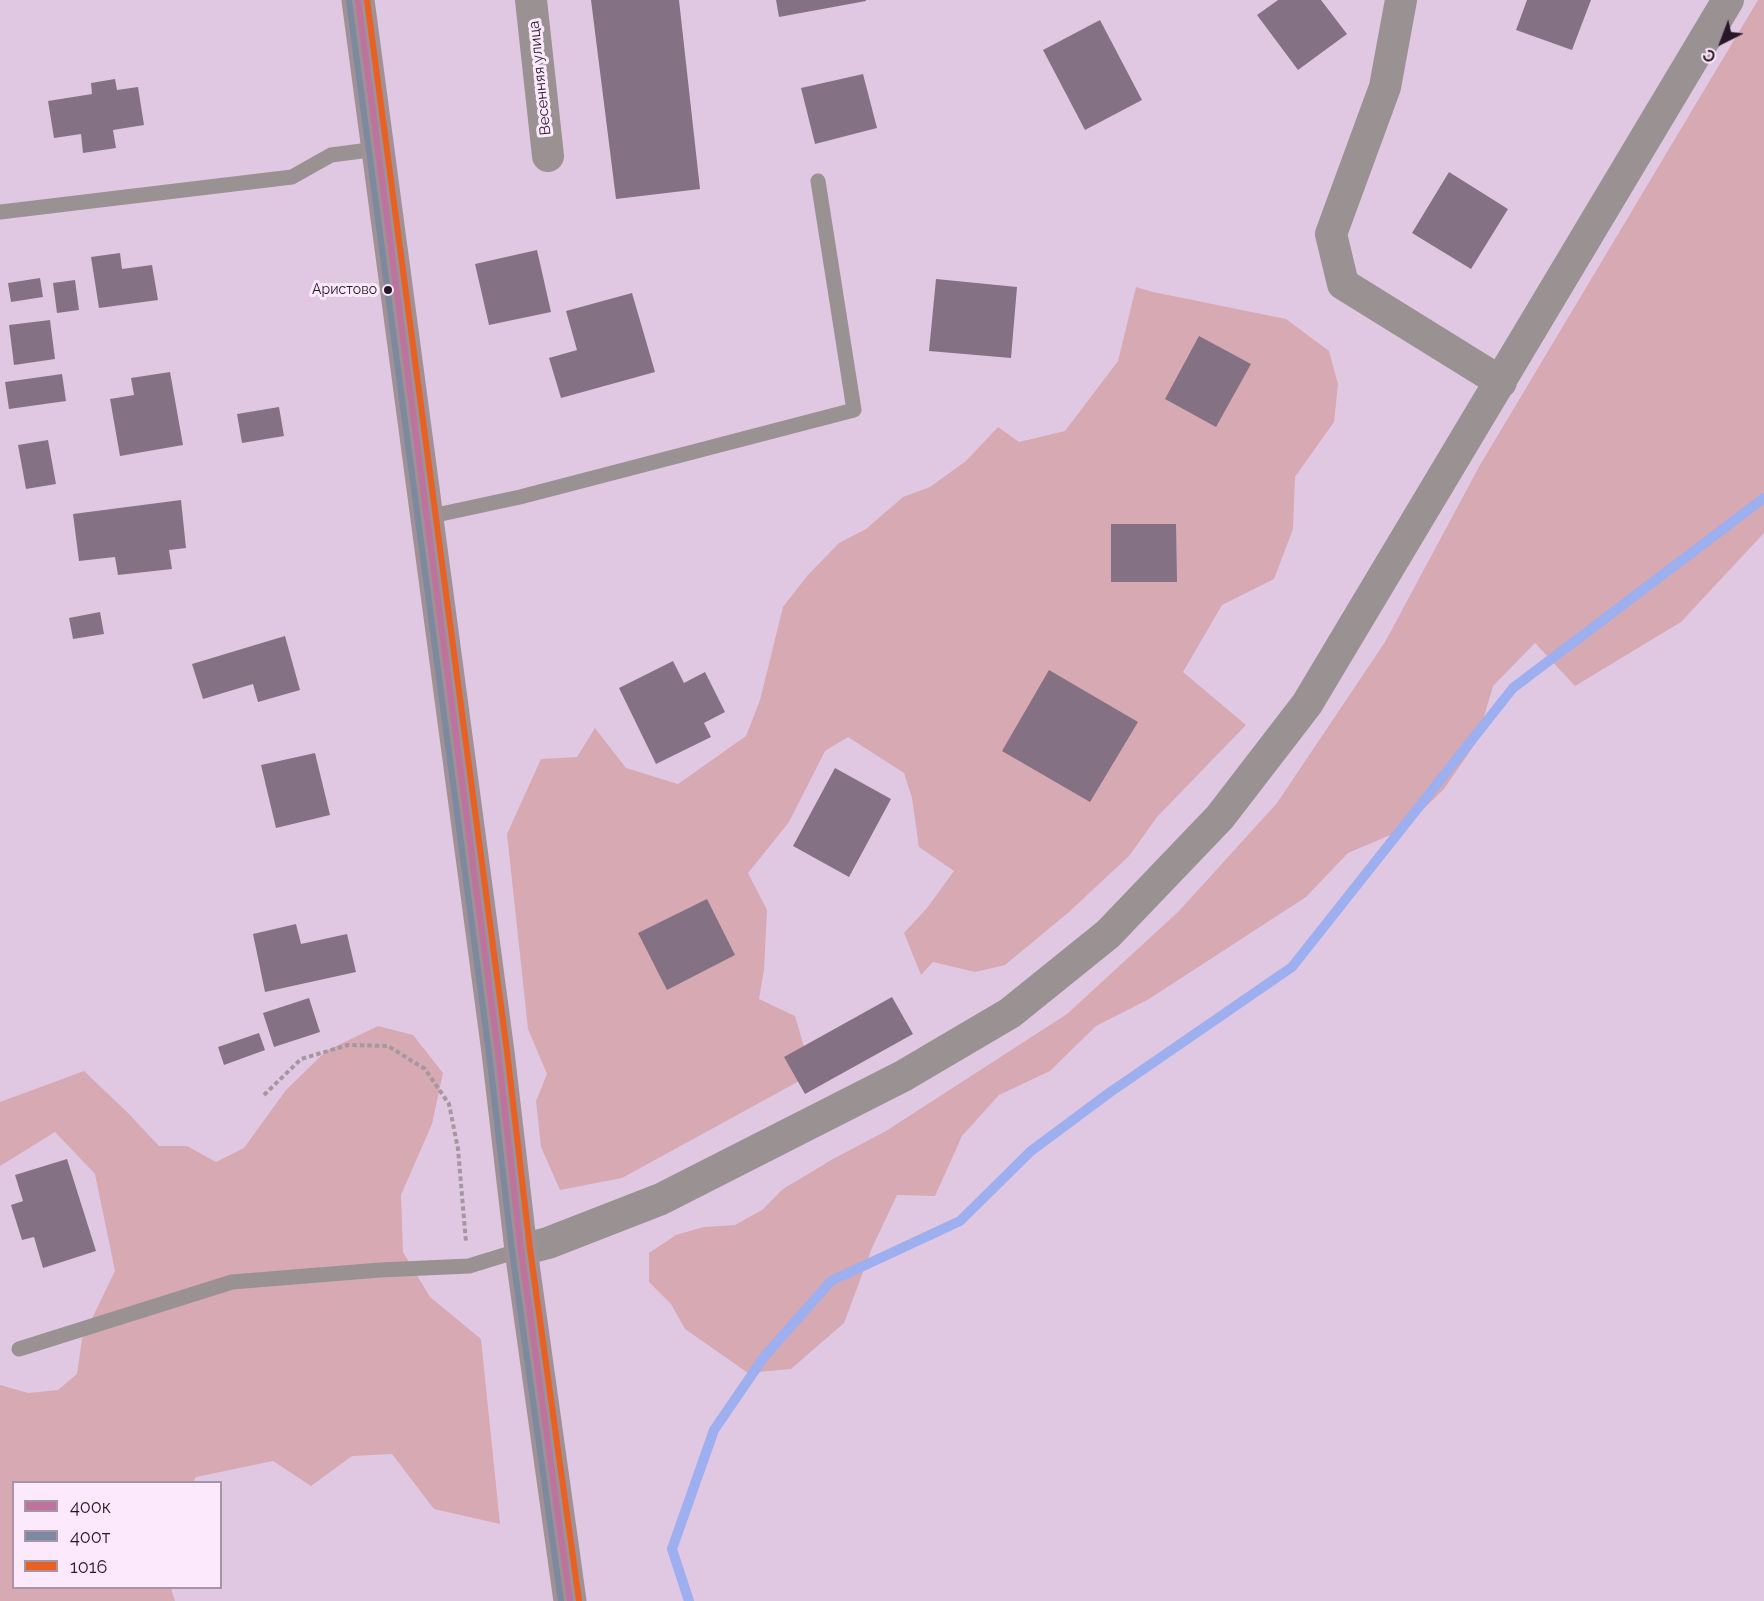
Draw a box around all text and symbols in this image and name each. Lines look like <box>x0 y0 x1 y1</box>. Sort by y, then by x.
north arrow <box>1692 12 1752 72</box>
street label: Весенняя улица <box>525 20 555 136</box>
text: С <box>1699 45 1720 66</box>
place label: Аристово <box>312 282 377 298</box>
marker: Аристово <box>382 284 394 296</box>
legend <box>12 1481 222 1589</box>
text: 400к <box>70 1496 111 1517</box>
text: 400т <box>70 1526 110 1547</box>
text: 1016 <box>70 1556 107 1577</box>

